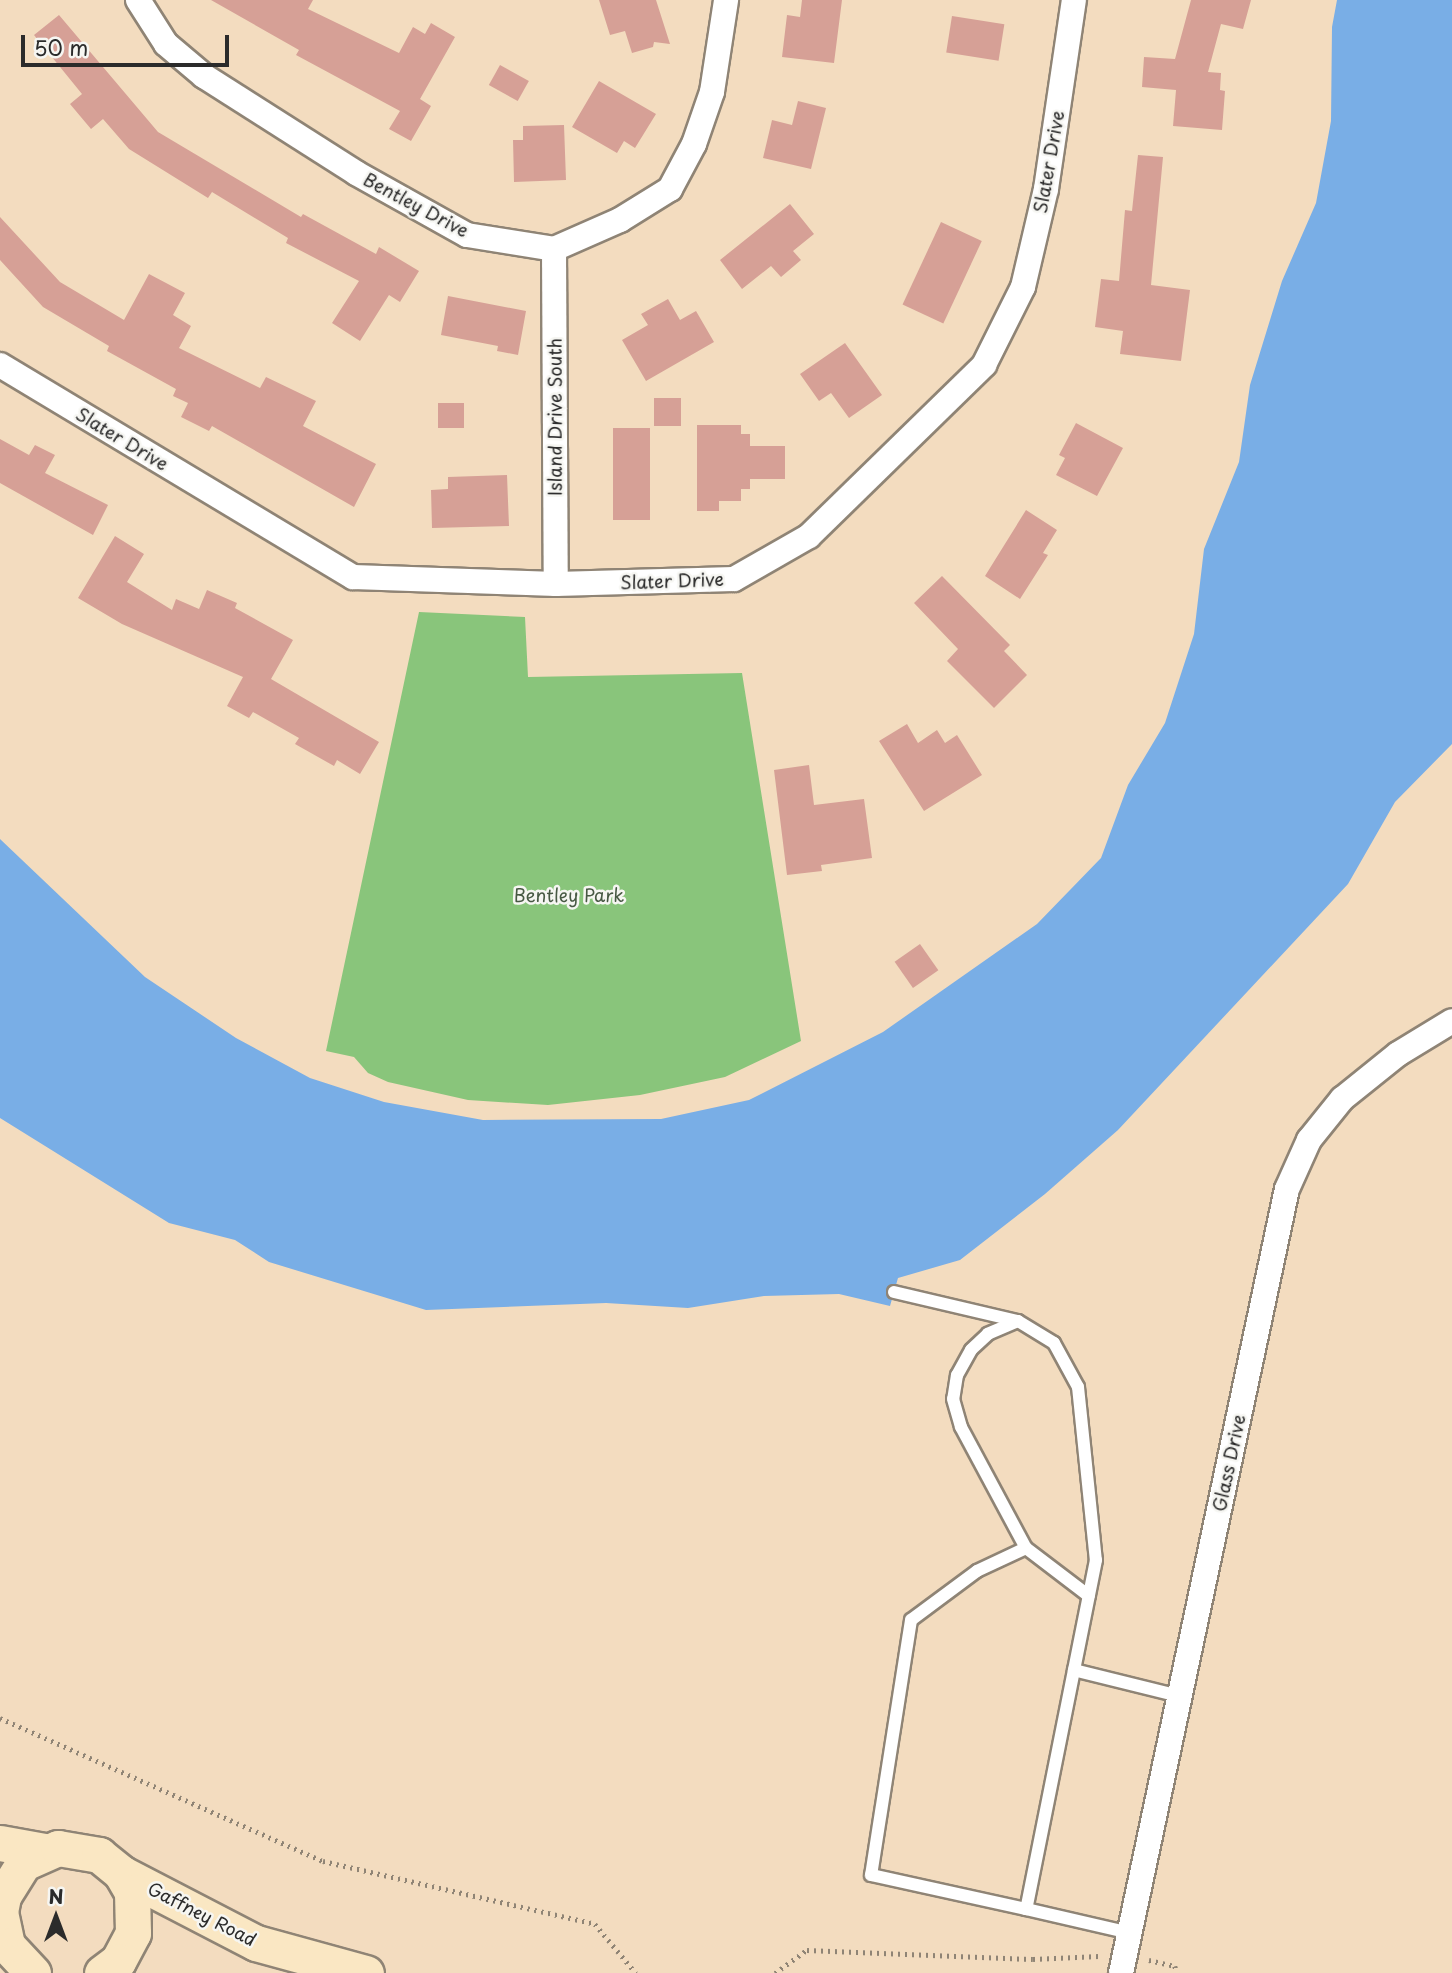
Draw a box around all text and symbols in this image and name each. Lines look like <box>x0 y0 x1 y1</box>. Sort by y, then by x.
scale bar <box>24 21 233 65</box>
text: 50 m <box>34 31 88 63</box>
street label: Slater Drive <box>1029 109 1069 215</box>
street label: Bentley Drive <box>359 168 473 242</box>
street label: Island Drive South <box>544 338 566 496</box>
street label: Slater Drive <box>72 403 172 475</box>
street label: Slater Drive <box>619 568 725 594</box>
park label: Bentley Park <box>513 884 625 906</box>
street label: Glass Drive <box>1208 1413 1250 1513</box>
street label: Gaffney Road <box>144 1877 260 1951</box>
north arrow <box>21 1882 91 1952</box>
text: N <box>48 1882 64 1910</box>

